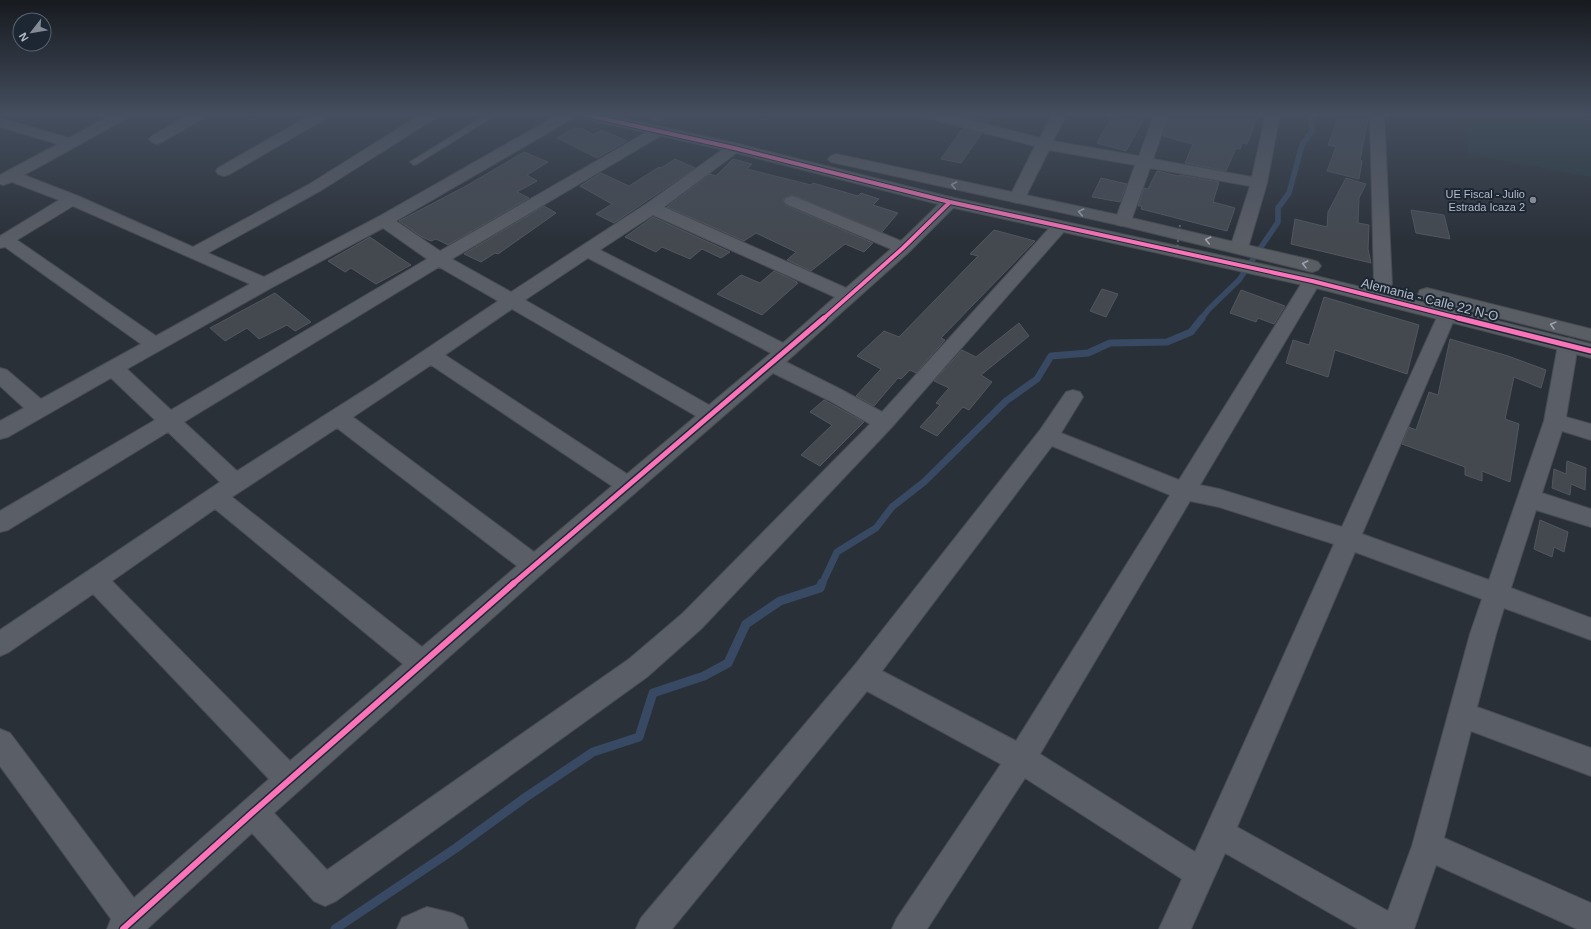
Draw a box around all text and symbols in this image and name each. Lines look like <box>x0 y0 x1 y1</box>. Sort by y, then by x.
north arrow <box>12 12 52 52</box>
text: N <box>16 31 31 44</box>
one-way arrow <box>951 181 957 189</box>
place label: UE Fiscal - Julio Estrada Icaza 2 <box>1446 188 1525 213</box>
marker: UE Fiscal - Julio Estrada Icaza 2 <box>1528 195 1538 205</box>
one-way arrow <box>1078 208 1084 216</box>
one-way arrow <box>1204 237 1211 245</box>
one-way arrow <box>1301 261 1308 269</box>
street label: Alemania - Calle 22 N-O <box>1360 275 1500 324</box>
one-way arrow <box>1550 321 1557 330</box>

